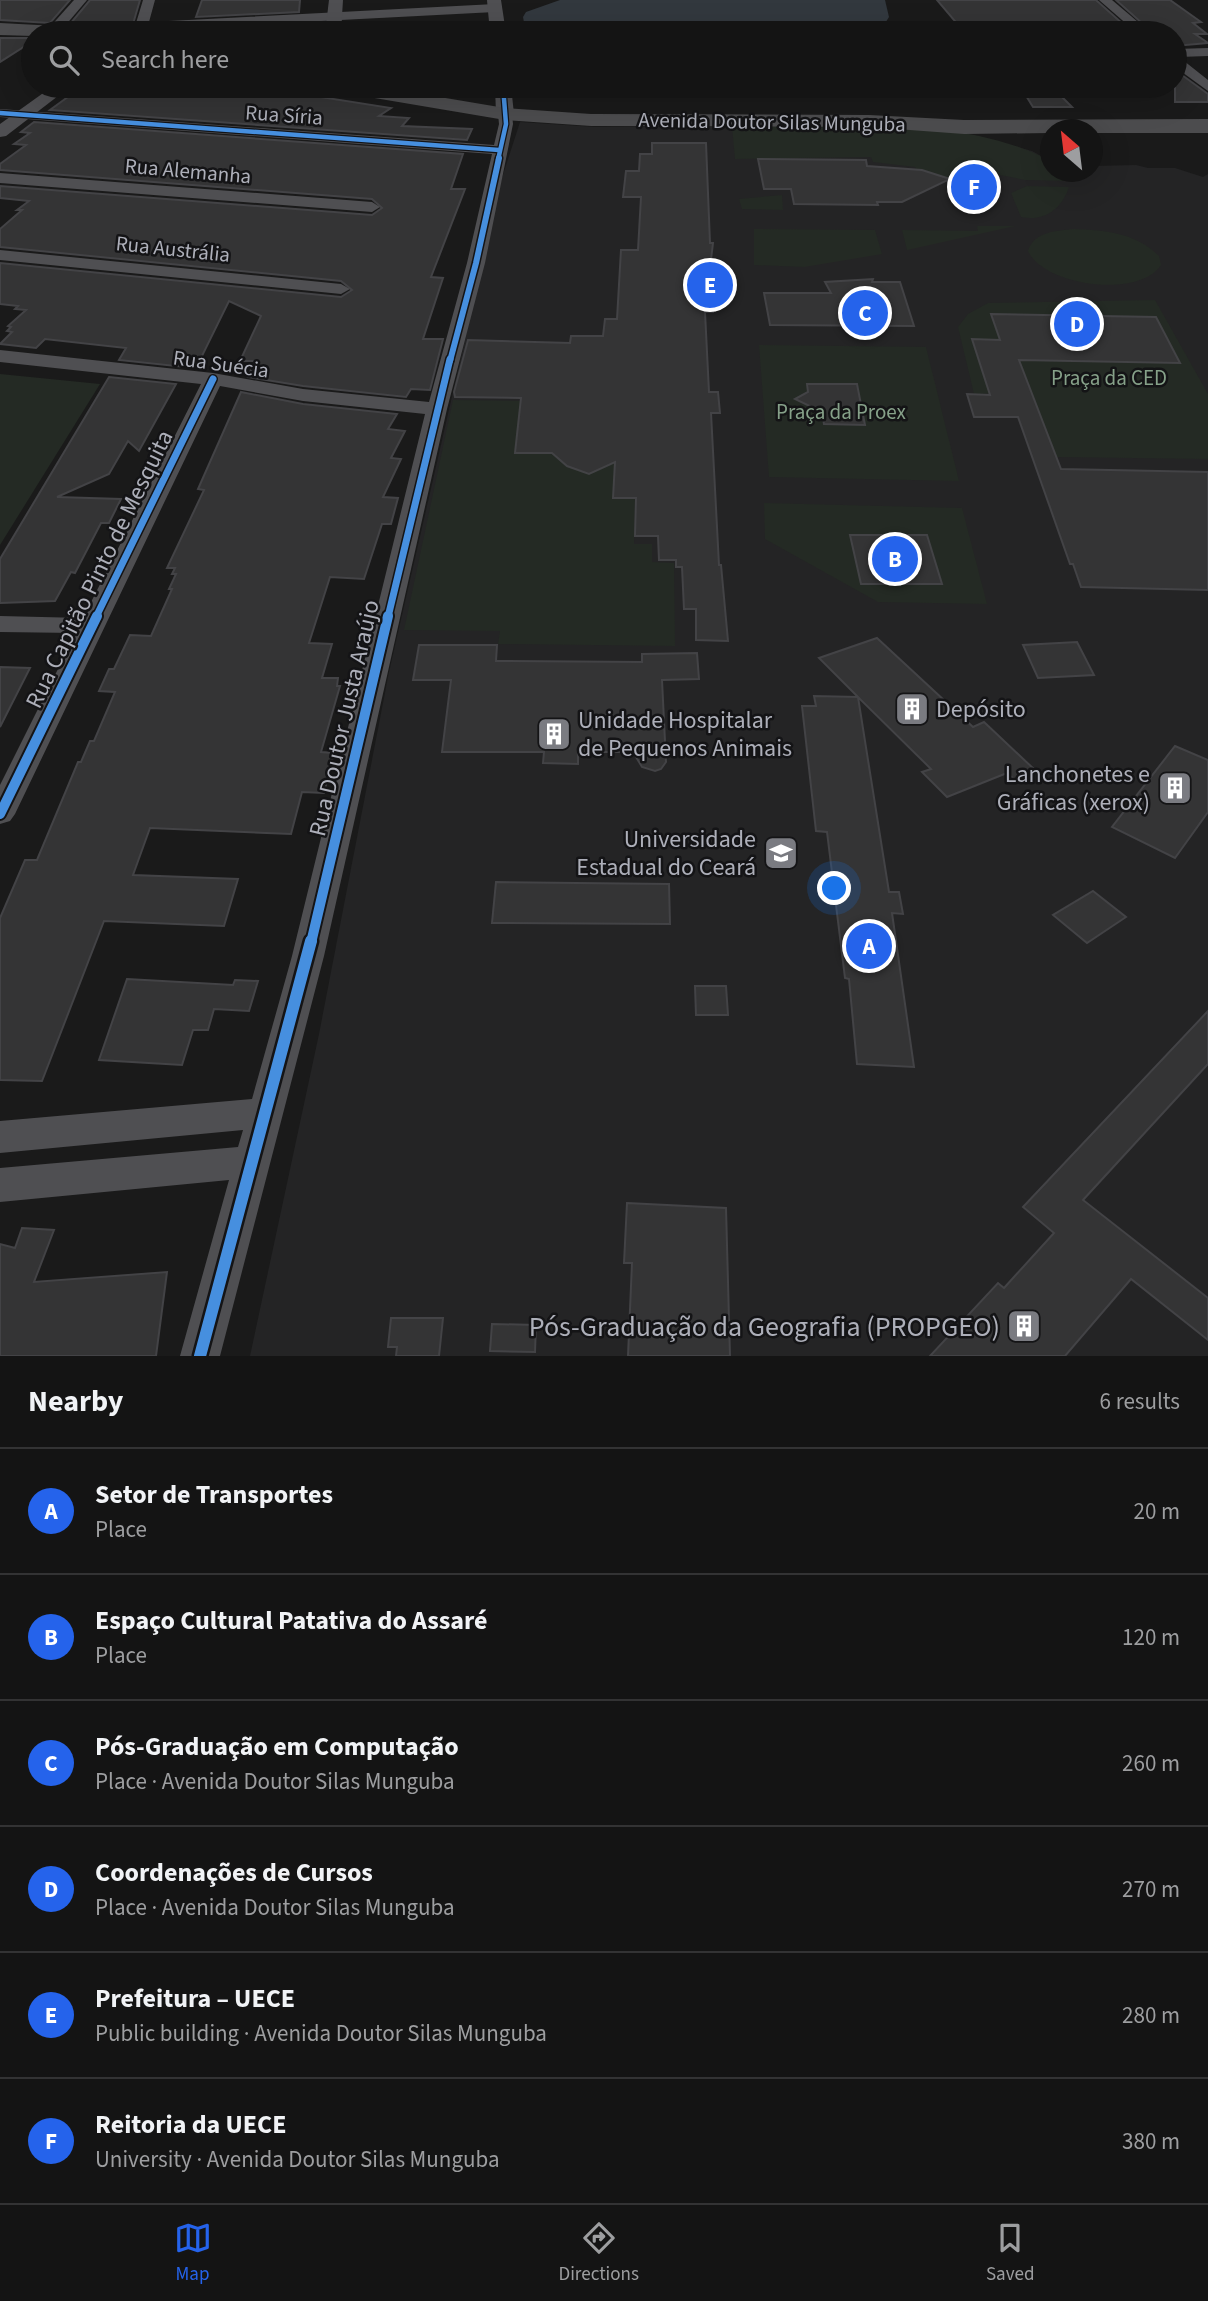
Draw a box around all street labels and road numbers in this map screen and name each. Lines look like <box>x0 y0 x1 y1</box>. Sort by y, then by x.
street label: Rua Síria <box>244 97 324 133</box>
street label: Avenida Doutor Silas Munguba <box>638 105 906 139</box>
street label: Rua Alemanha <box>124 151 252 191</box>
street label: Rua Austrália <box>114 228 232 270</box>
street label: Rua Suécia <box>171 342 271 386</box>
street label: Rua Capitão Pinto de Mesquita <box>17 424 182 714</box>
street label: Rua Doutor Justa Araújo <box>300 596 389 840</box>

